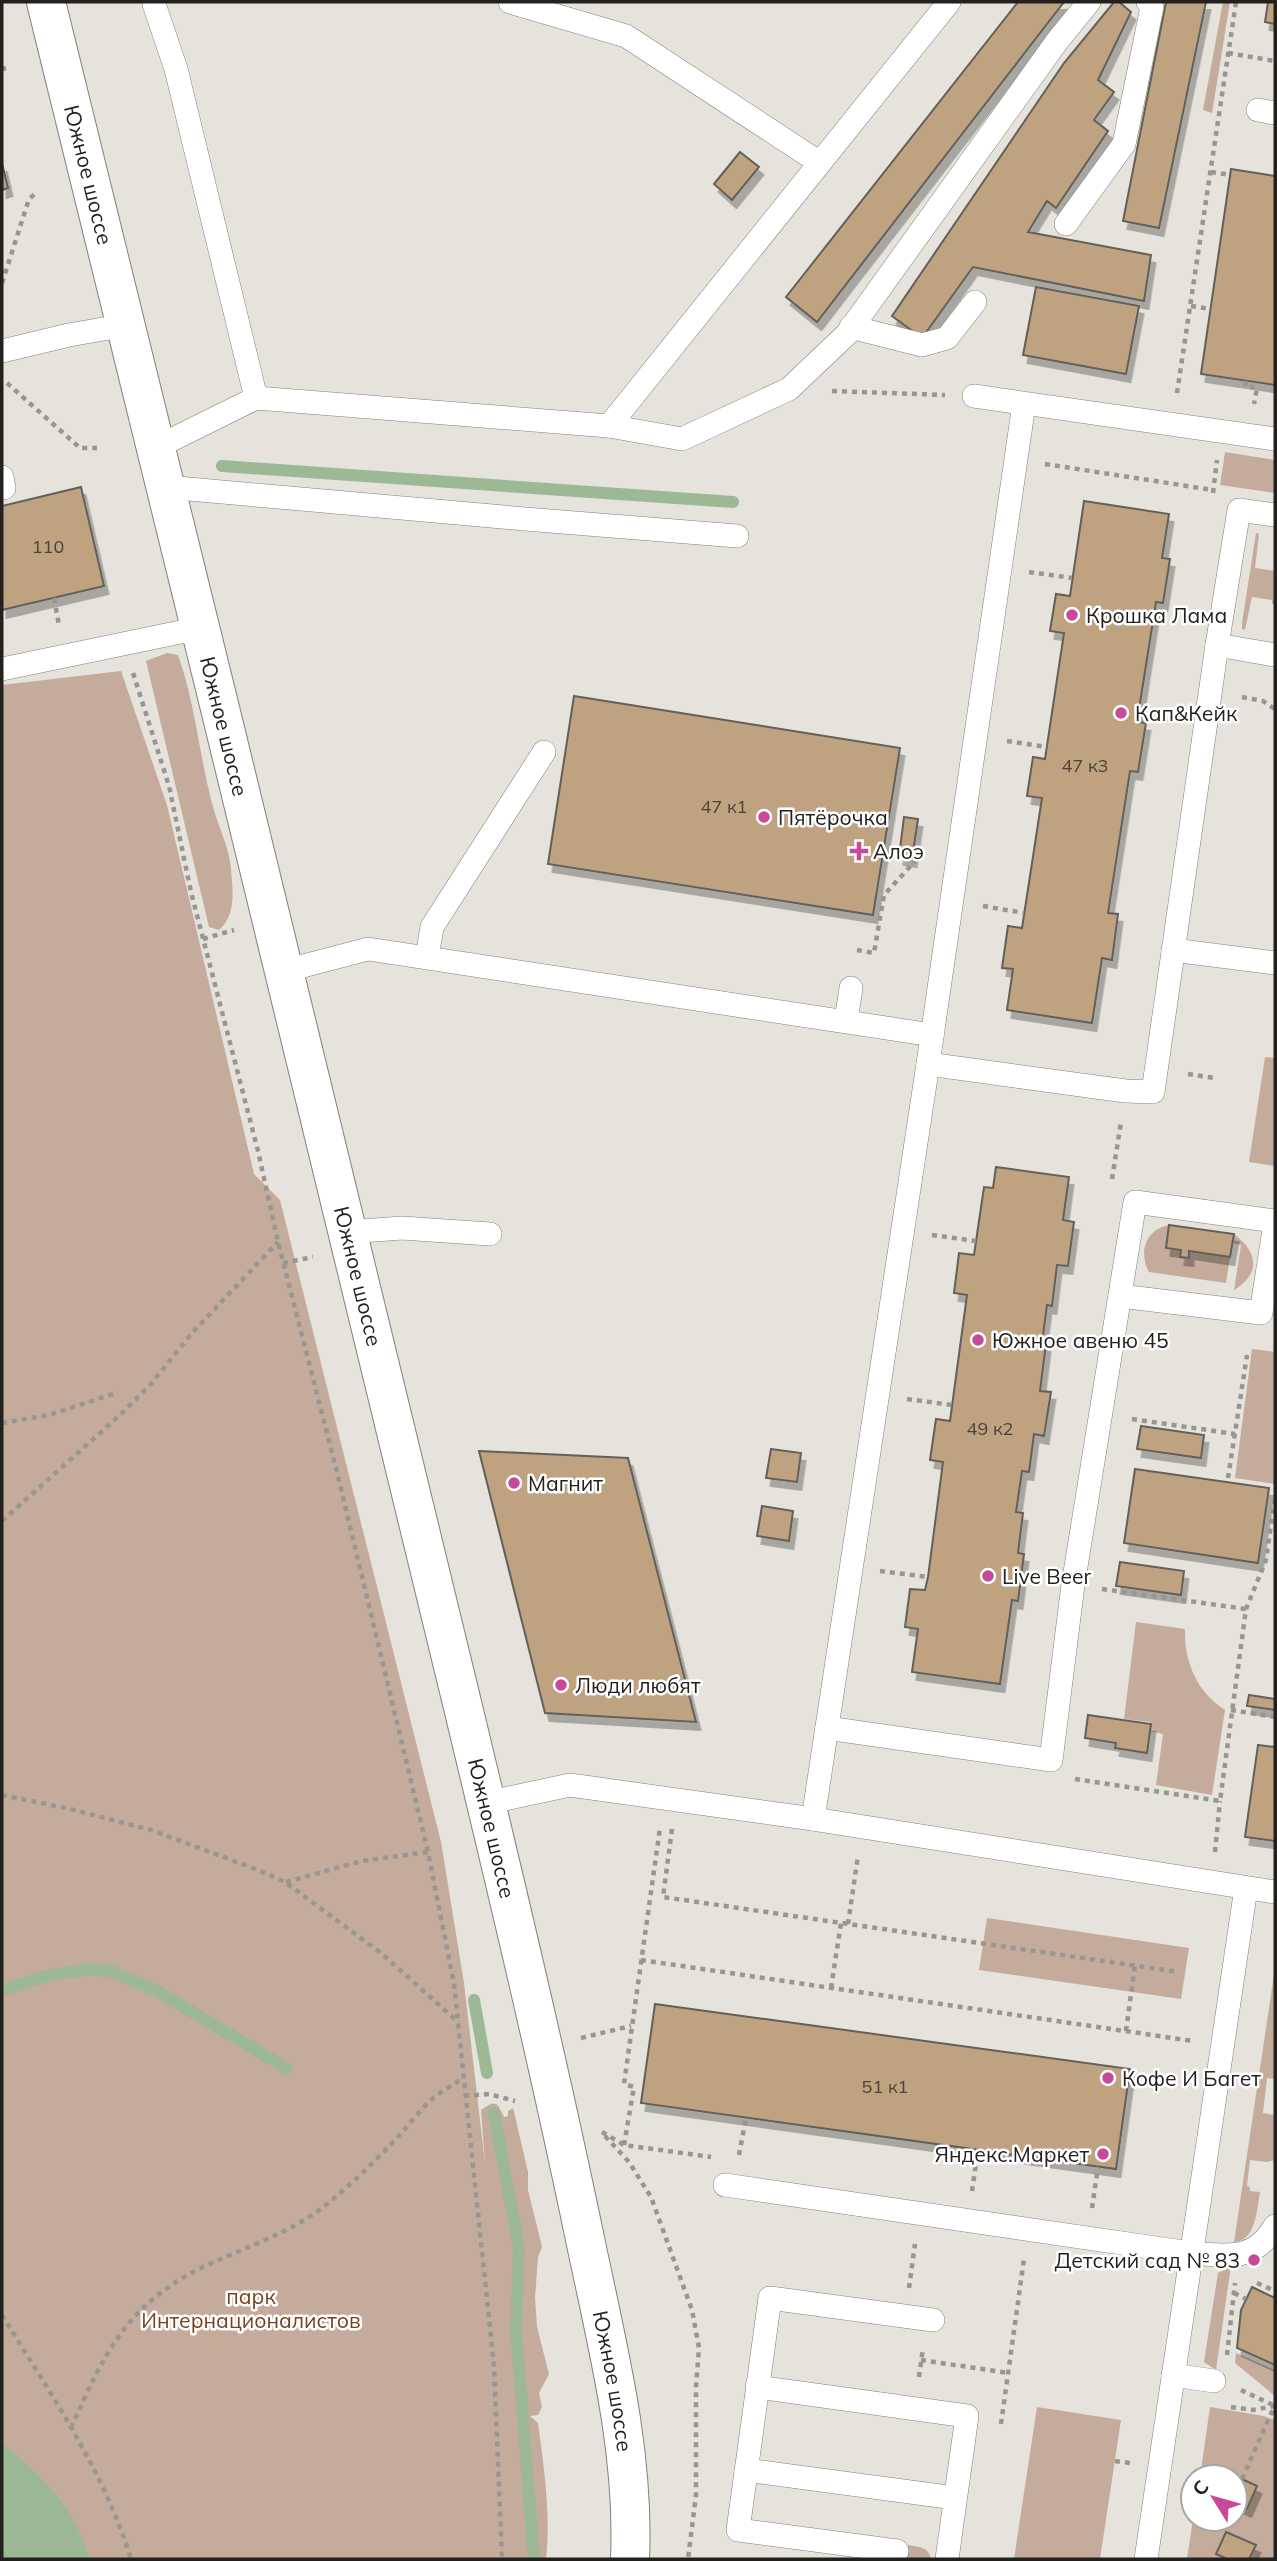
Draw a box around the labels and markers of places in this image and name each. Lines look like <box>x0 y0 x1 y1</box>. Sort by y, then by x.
place label: Крошка Лама <box>1086 602 1227 628</box>
marker: Крошка Лама <box>1064 607 1080 623</box>
place label: Кап&Кейк <box>1135 700 1238 726</box>
marker: Кап&Кейк <box>1113 705 1129 721</box>
place label: Пятёрочка <box>778 804 888 830</box>
marker: Пятёрочка <box>756 809 772 825</box>
place label: Алоэ <box>873 838 924 864</box>
marker: Алоэ <box>851 843 867 859</box>
place label: Южное авеню 45 <box>992 1327 1169 1353</box>
marker: Южное авеню 45 <box>970 1332 986 1348</box>
place label: Магнит <box>528 1470 603 1496</box>
marker: Магнит <box>506 1475 522 1491</box>
place label: Live Beer <box>1002 1563 1091 1589</box>
marker: Live Beer <box>980 1568 996 1584</box>
place label: Люди любят <box>575 1672 701 1698</box>
marker: Люди любят <box>553 1677 569 1693</box>
place label: Кофе И Багет <box>1122 2065 1261 2091</box>
marker: Кофе И Багет <box>1100 2070 1116 2086</box>
place label: Яндекс.Маркет <box>935 2141 1089 2167</box>
marker: Яндекс.Маркет <box>1095 2146 1111 2162</box>
place label: Детский сад № 83 <box>1054 2247 1240 2273</box>
marker: Детский сад № 83 <box>1246 2252 1262 2268</box>

